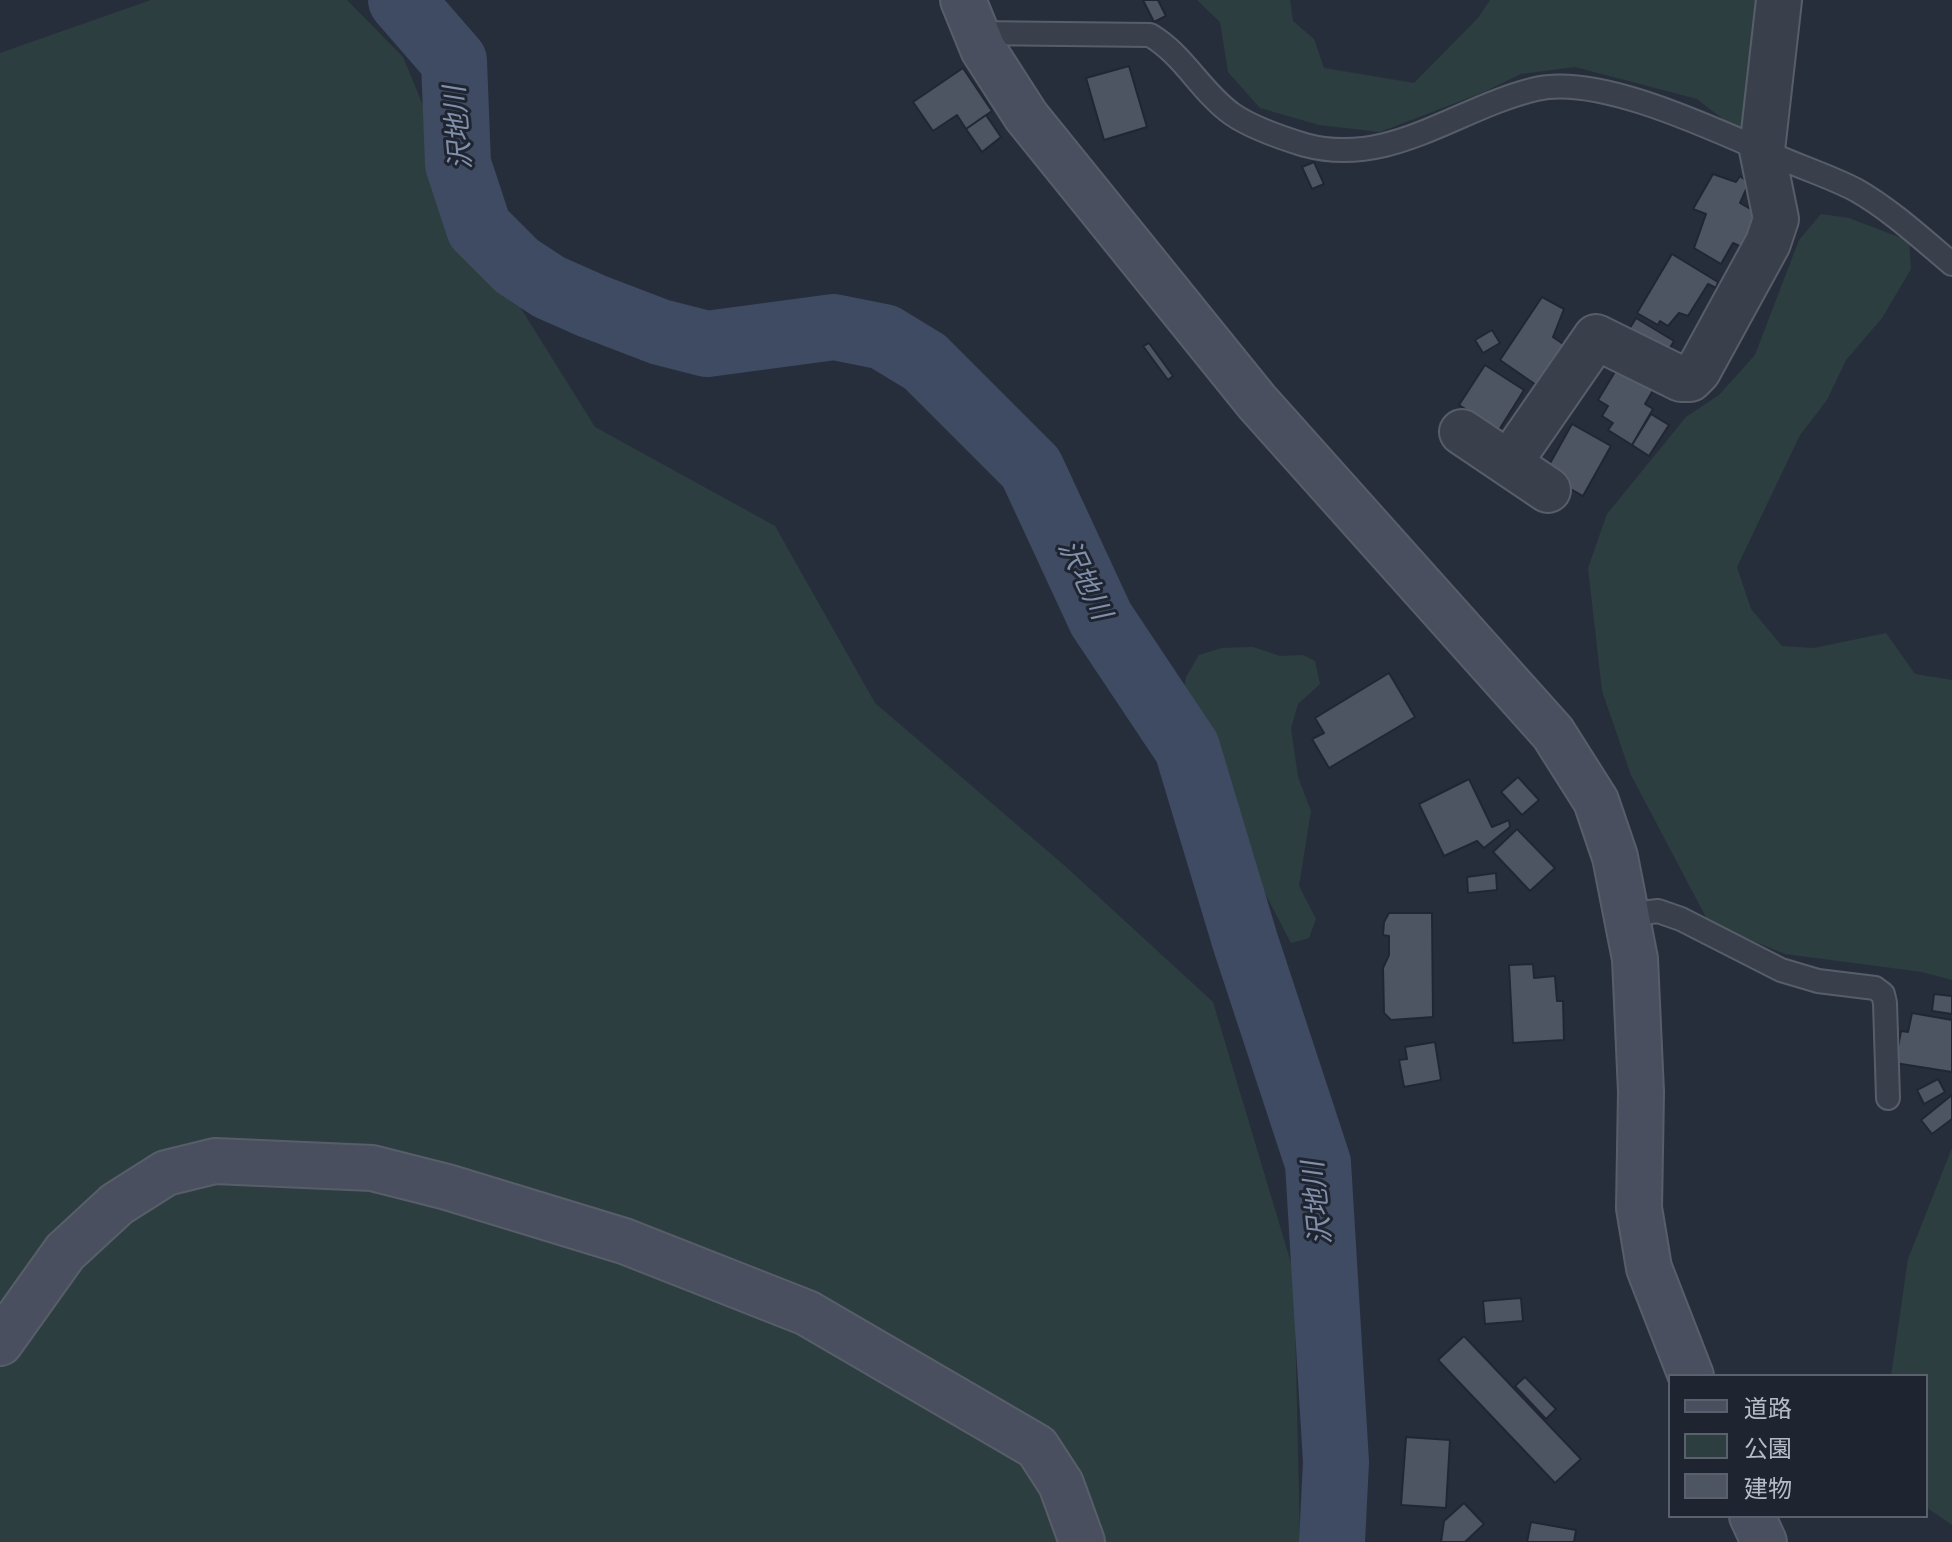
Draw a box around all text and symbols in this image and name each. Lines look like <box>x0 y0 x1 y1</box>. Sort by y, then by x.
water label: 沢地川 <box>439 85 479 171</box>
water label: 沢地川 <box>1050 535 1118 625</box>
water label: 沢地川 <box>1297 1159 1339 1247</box>
legend <box>1668 1374 1928 1518</box>
text: 道路 <box>1744 1394 1792 1423</box>
text: 公園 <box>1744 1434 1792 1463</box>
text: 建物 <box>1744 1474 1792 1503</box>

